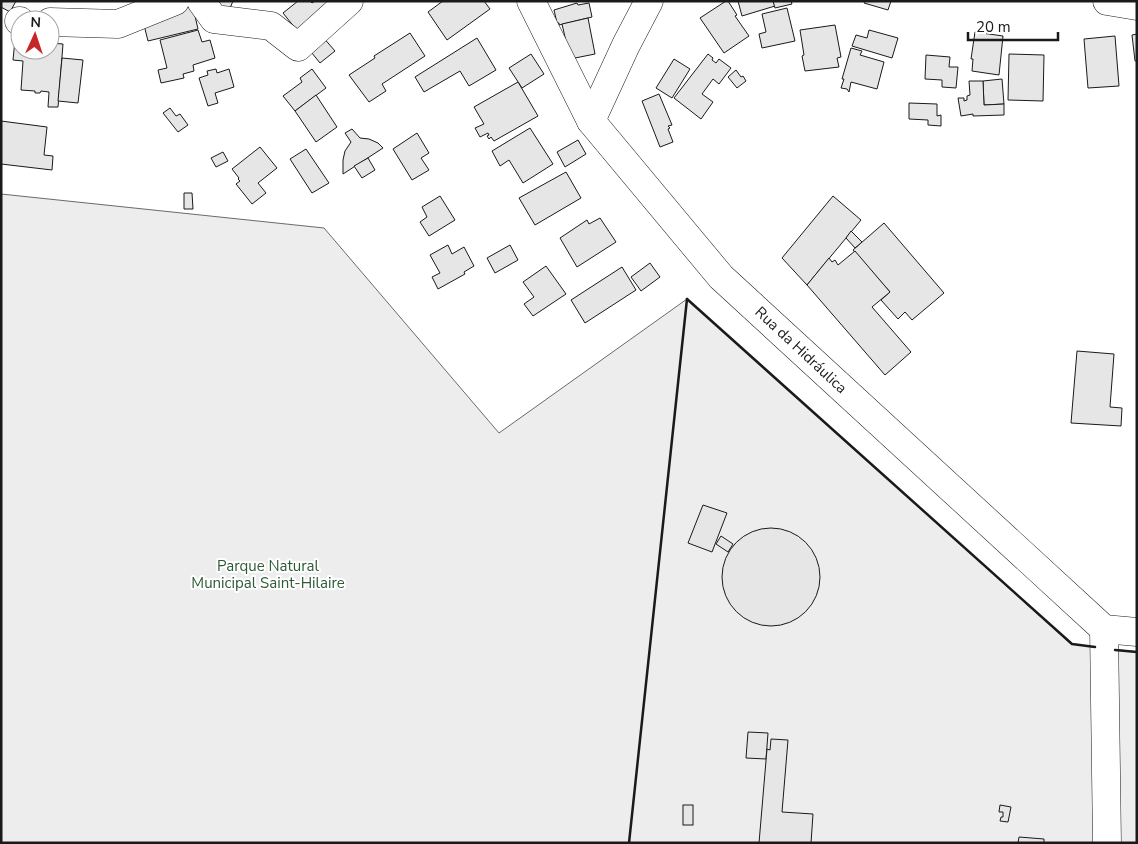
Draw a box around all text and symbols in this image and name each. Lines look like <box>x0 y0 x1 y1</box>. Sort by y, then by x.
north arrow <box>10 10 60 60</box>
scale bar <box>968 10 1058 42</box>
text: N <box>30 13 41 32</box>
text: 20 m <box>976 17 1011 37</box>
street label: Rua da Hidráulica <box>751 302 851 398</box>
park label: Parque Natural Municipal Saint-Hilaire <box>191 556 345 593</box>

